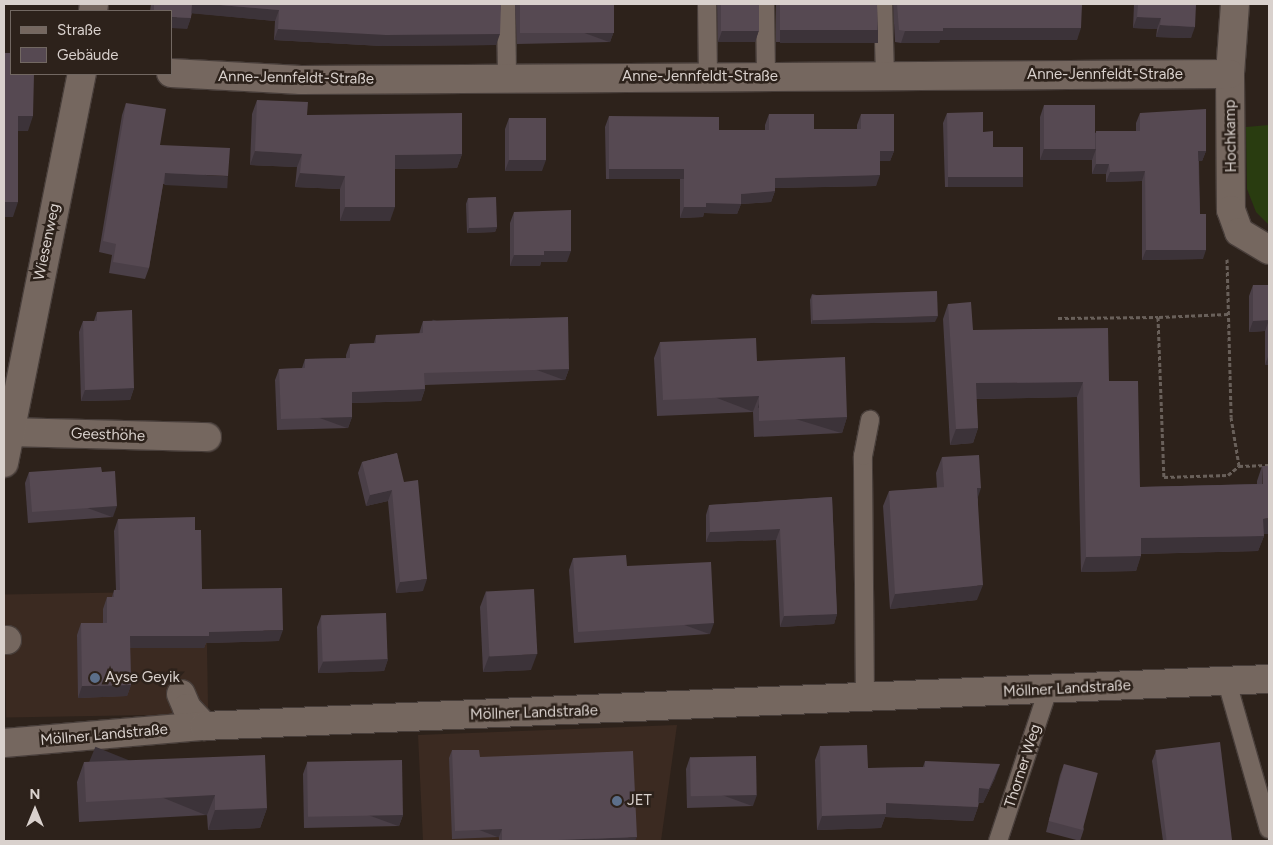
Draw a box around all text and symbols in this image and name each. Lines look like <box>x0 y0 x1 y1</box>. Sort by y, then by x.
legend <box>10 10 172 75</box>
text: Straße <box>57 21 101 39</box>
text: Gebäude <box>57 46 118 64</box>
street label: Anne-Jennfeldt-Straße <box>1027 66 1183 84</box>
street label: Anne-Jennfeldt-Straße <box>218 68 374 88</box>
street label: Anne-Jennfeldt-Straße <box>622 68 778 86</box>
street label: Hochkamp <box>1221 99 1241 173</box>
street label: Wiesenweg <box>30 202 64 282</box>
street label: Geesthöhe <box>71 425 145 445</box>
place label: Ayse Geyik <box>105 669 180 687</box>
marker: Ayse Geyik <box>89 672 101 684</box>
street label: Möllner Landstraße <box>1003 677 1131 701</box>
street label: Möllner Landstraße <box>470 702 598 724</box>
street label: Möllner Landstraße <box>39 720 169 750</box>
street label: Thorner Weg <box>1001 722 1045 810</box>
north arrow <box>10 785 60 835</box>
text: N <box>30 786 40 803</box>
place label: JET <box>627 792 652 810</box>
marker: JET <box>611 795 623 807</box>

